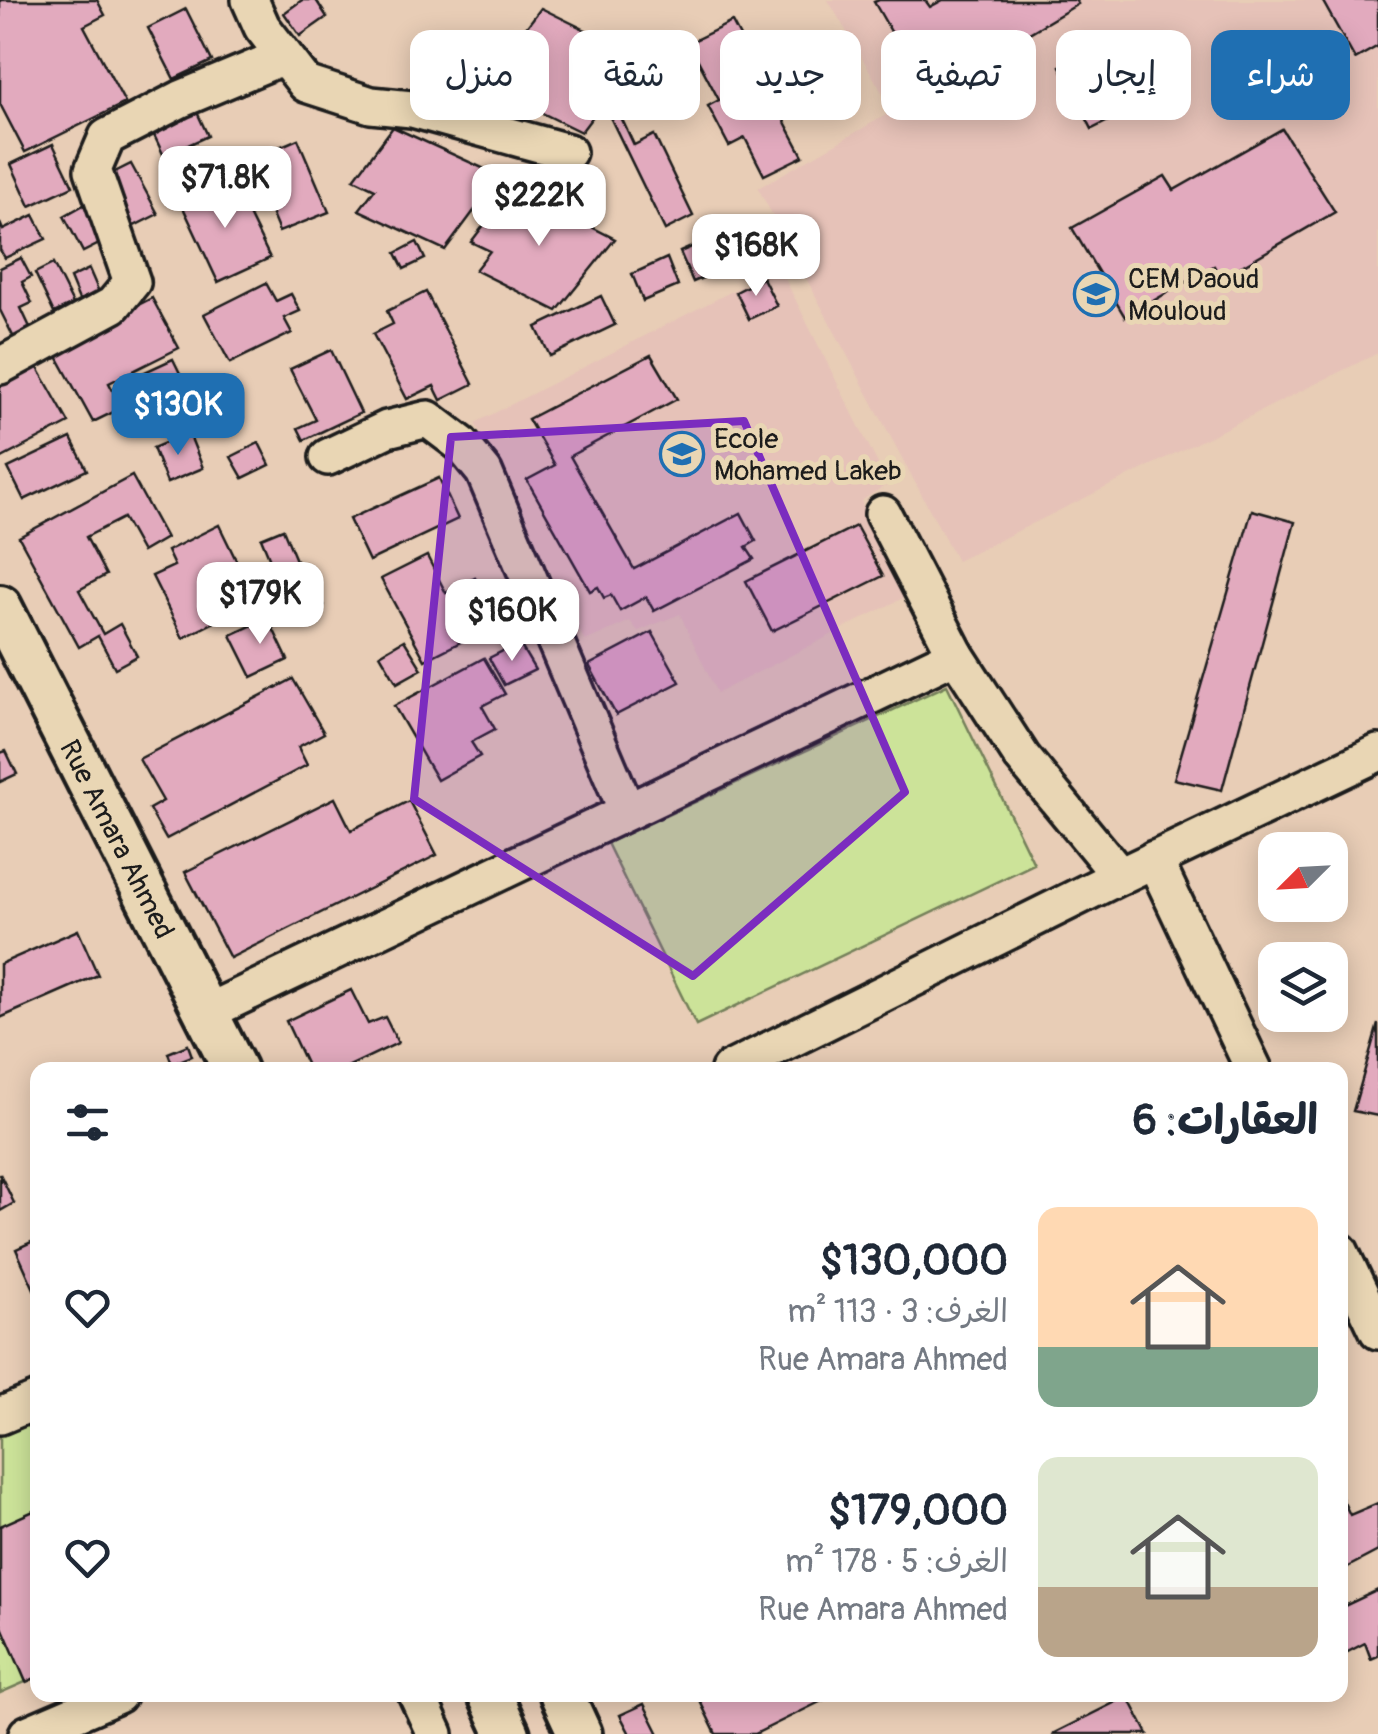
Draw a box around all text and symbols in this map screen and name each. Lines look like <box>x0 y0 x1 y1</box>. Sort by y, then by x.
chip: منزل <box>410 30 549 120</box>
chip: شقة <box>569 30 700 120</box>
chip: جديد <box>720 30 861 120</box>
chip: تصفية <box>881 30 1036 120</box>
chip: إيجار <box>1056 30 1191 120</box>
chip: شراء <box>1211 30 1350 120</box>
pin: $71.8K <box>144 146 306 231</box>
text: $71.8K <box>180 158 270 198</box>
pin: $222K <box>469 164 609 249</box>
text: $222K <box>494 176 584 216</box>
pin: $168K <box>686 214 826 299</box>
text: $168K <box>714 226 798 266</box>
place label: CEM Daoud Mouloud <box>1128 262 1260 329</box>
school or university icon: CEM Daoud Mouloud <box>1073 271 1119 317</box>
pin: $130K <box>108 373 248 458</box>
text: $130K <box>134 385 222 425</box>
place label: Ecole Mohamed Lakeb <box>714 422 902 489</box>
school or university icon: Ecole Mohamed Lakeb <box>659 431 705 477</box>
pin: $179K <box>190 562 330 647</box>
text: $179K <box>219 574 301 614</box>
pin: $160K <box>442 579 582 664</box>
text: $160K <box>467 591 557 631</box>
street label: Rue Amara Ahmed <box>51 734 181 945</box>
north arrow <box>1258 832 1348 922</box>
map controls <box>1258 832 1348 1032</box>
button: layers <box>1258 942 1348 1032</box>
icon: filters <box>60 1095 115 1150</box>
text: العقارات: 6 <box>1133 1095 1318 1147</box>
text: $130,000 <box>820 1235 1008 1287</box>
icon: home <box>1118 1247 1238 1367</box>
icon: heart <box>60 1280 115 1335</box>
text: الغرف: 3 · 113 m² <box>787 1292 1008 1332</box>
text: Rue Amara Ahmed <box>758 1340 1008 1380</box>
text: $179,000 <box>828 1485 1008 1537</box>
icon: home <box>1118 1497 1238 1617</box>
icon: heart <box>60 1530 115 1585</box>
text: الغرف: 5 · 178 m² <box>785 1542 1008 1582</box>
text: Rue Amara Ahmed <box>758 1590 1008 1630</box>

